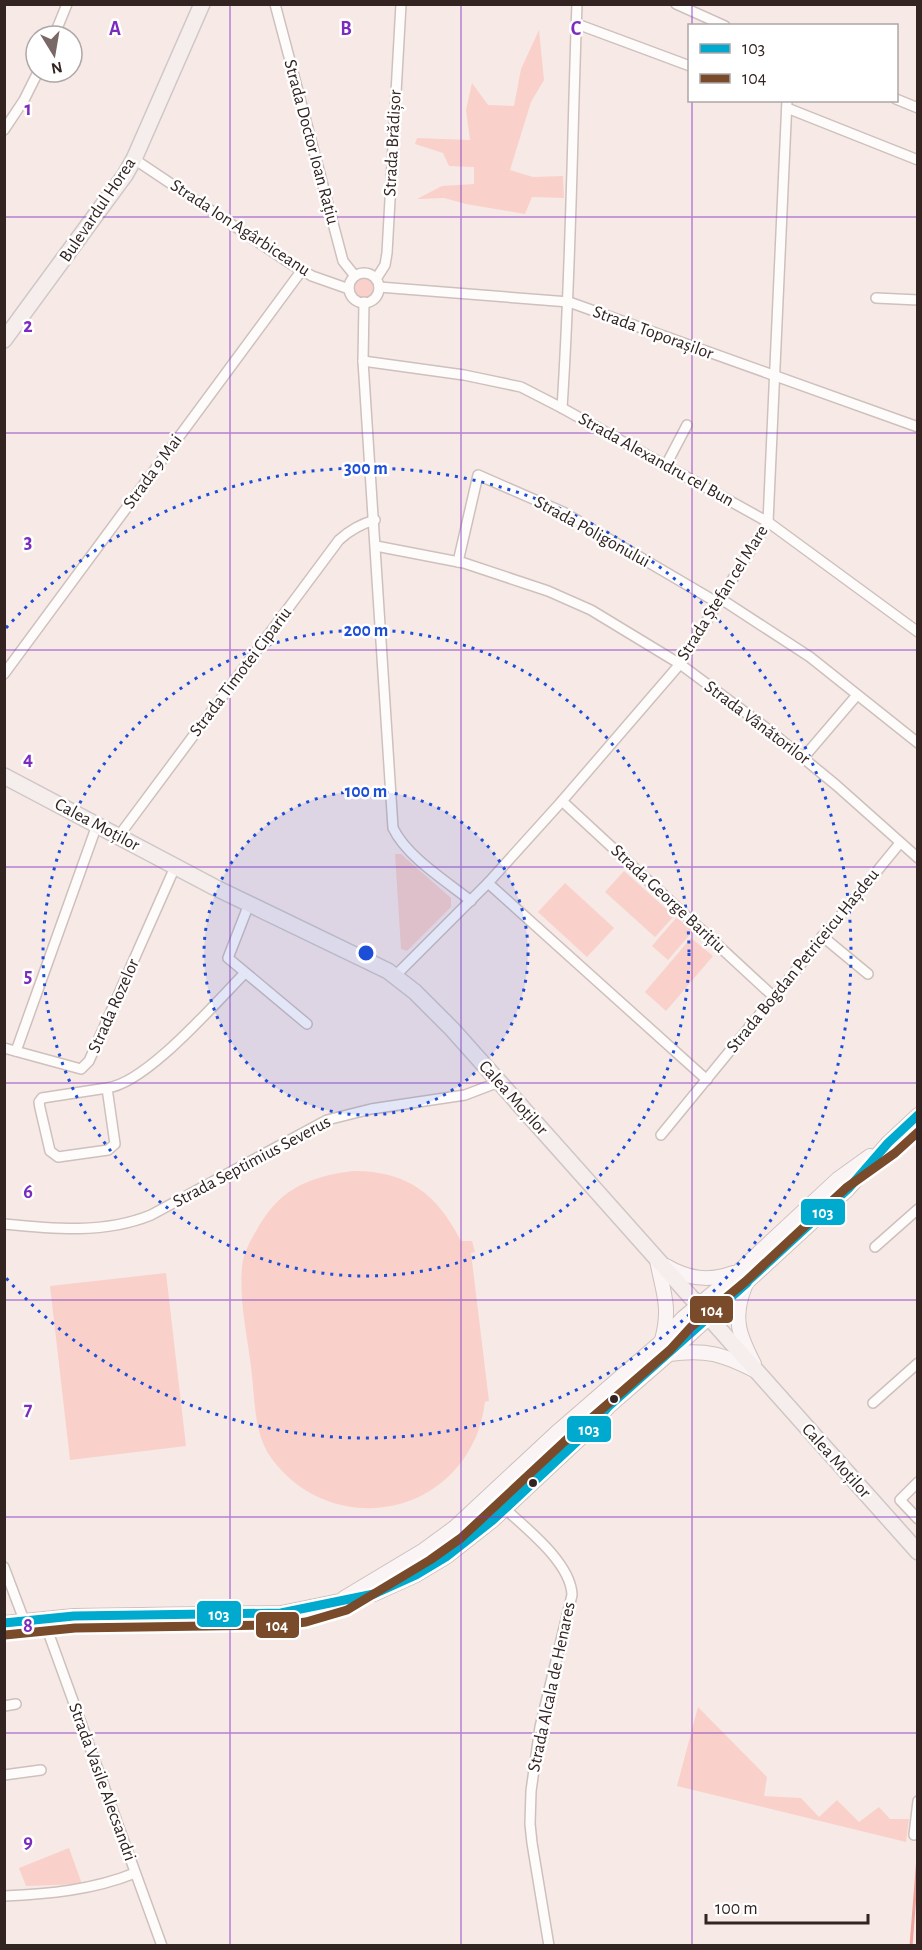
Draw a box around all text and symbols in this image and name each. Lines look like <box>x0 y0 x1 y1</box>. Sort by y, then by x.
text: A <box>109 19 121 39</box>
text: B <box>340 19 352 39</box>
text: C <box>571 19 582 39</box>
north arrow <box>24 24 84 84</box>
legend <box>688 24 898 102</box>
text: 103 <box>742 40 765 58</box>
street label: Strada Doctor Ioan Rațiu <box>279 58 342 227</box>
text: N <box>50 59 64 77</box>
text: 104 <box>742 70 767 88</box>
street label: Strada Brădișor <box>381 89 406 197</box>
text: 1 <box>24 99 32 119</box>
street label: Bulevardul Horea <box>56 154 140 266</box>
street label: Strada Ion Agârbiceanu <box>167 176 313 280</box>
street label: Strada Toporașilor <box>590 303 716 364</box>
text: 2 <box>23 316 33 336</box>
street label: Strada Alexandru cel Bun <box>575 410 737 510</box>
street label: Strada 9 Mai <box>120 432 186 512</box>
text: 300 m <box>344 460 388 478</box>
street label: Strada Poligonului <box>531 493 653 571</box>
street label: Strada Ștefan cel Mare <box>674 522 773 664</box>
text: 3 <box>24 532 32 552</box>
street label: Strada Timotei Cipariu <box>187 604 295 740</box>
text: 200 m <box>344 622 388 640</box>
street label: Strada Vânătorilor <box>701 678 813 768</box>
text: 4 <box>23 749 33 769</box>
text: 100 m <box>345 783 387 801</box>
street label: Calea Moților <box>51 795 143 856</box>
street label: Strada George Barițiu <box>607 842 729 957</box>
street label: Strada Bogdan Petriceicu Hașdeu <box>723 866 883 1057</box>
centre of rings <box>356 943 376 963</box>
street label: Strada Rozelor <box>85 956 143 1056</box>
text: 5 <box>24 966 32 986</box>
street label: Calea Moților <box>474 1057 551 1140</box>
street label: Strada Septimius Severus <box>170 1113 334 1211</box>
text: 6 <box>23 1182 33 1202</box>
line badge: 103 <box>800 1198 846 1226</box>
text: 103 <box>813 1205 834 1221</box>
line badge: 104 <box>689 1295 734 1324</box>
text: 104 <box>701 1303 723 1319</box>
unlabelled marker <box>608 1393 620 1405</box>
text: 7 <box>24 1399 33 1419</box>
line badge: 103 <box>566 1415 612 1443</box>
street label: Calea Moților <box>797 1420 874 1503</box>
text: 103 <box>579 1422 600 1438</box>
unlabelled marker <box>527 1477 539 1489</box>
line badge: 103 <box>196 1600 242 1628</box>
street label: Strada Alcala de Henares <box>525 1600 579 1774</box>
text: 103 <box>209 1607 230 1623</box>
line badge: 104 <box>255 1611 300 1639</box>
text: 8 <box>23 1616 33 1636</box>
text: 104 <box>266 1618 288 1634</box>
street label: Strada Vasile Alecsandri <box>65 1701 139 1863</box>
text: 9 <box>23 1832 33 1852</box>
scale bar <box>706 1887 868 1925</box>
text: 100 m <box>715 1900 758 1918</box>

